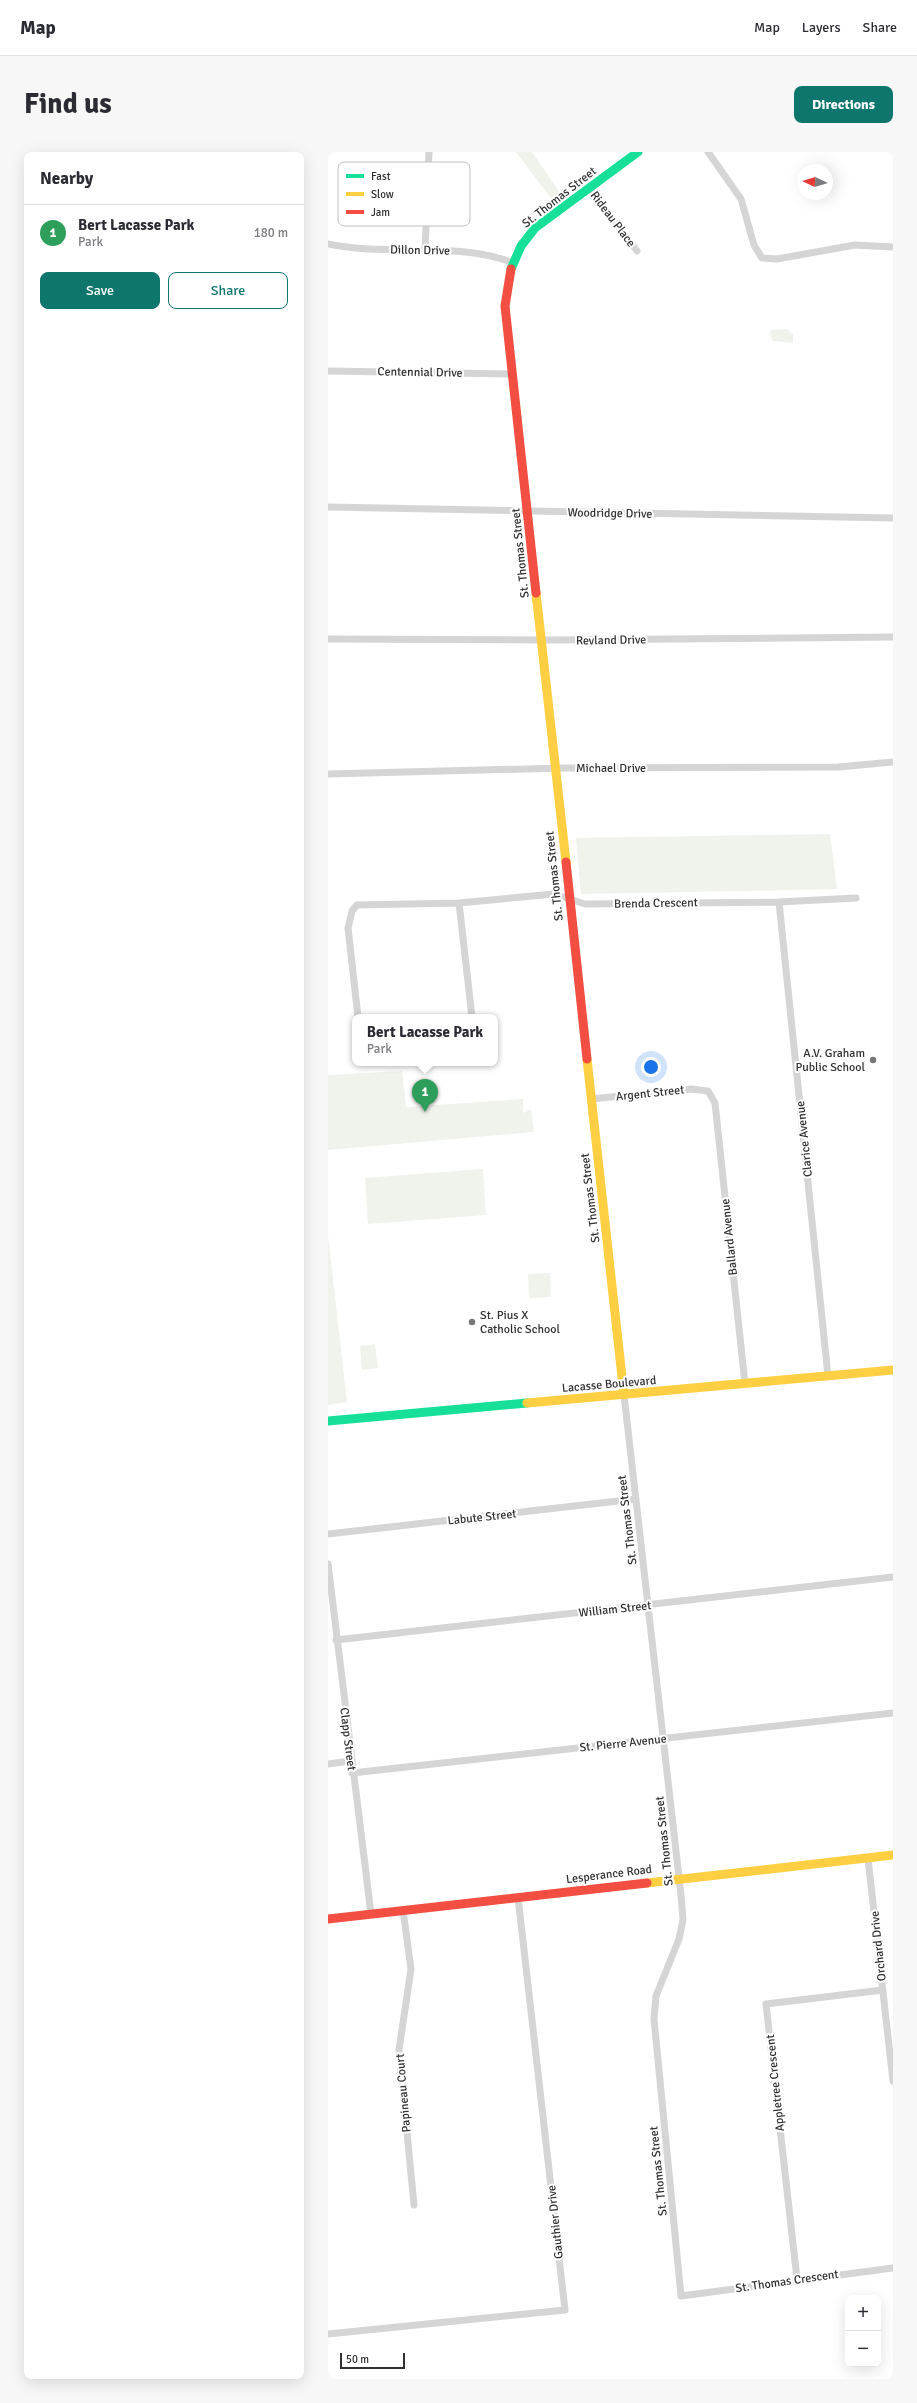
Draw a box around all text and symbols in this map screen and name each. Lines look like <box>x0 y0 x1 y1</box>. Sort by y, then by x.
text: Map <box>20 16 56 40</box>
text: Map <box>754 19 780 36</box>
text: Layers <box>802 19 841 36</box>
text: Share <box>863 19 897 36</box>
button: Directions <box>794 86 893 123</box>
text: Find us <box>24 87 112 121</box>
legend <box>338 162 470 226</box>
street label: St. Thomas Street <box>519 164 599 231</box>
north arrow <box>797 164 833 200</box>
text: Nearby <box>40 168 93 189</box>
text: Fast <box>371 170 391 183</box>
text: Slow <box>371 188 394 201</box>
street label: Rideau Place <box>587 188 638 250</box>
text: Jam <box>371 206 390 219</box>
text: Bert Lacasse Park <box>78 216 194 234</box>
text: 1 <box>49 225 57 241</box>
text: 180 m <box>254 225 288 241</box>
text: Park <box>78 234 103 250</box>
street label: Dillon Drive <box>390 242 450 259</box>
button: Save <box>40 272 160 309</box>
button: Share <box>168 272 288 309</box>
street label: Centennial Drive <box>377 364 463 381</box>
street label: Woodridge Drive <box>568 505 652 522</box>
street label: St. Thomas Street <box>508 507 533 599</box>
street label: Revland Drive <box>576 632 646 649</box>
street label: Michael Drive <box>576 761 646 776</box>
street label: St. Thomas Street <box>542 830 567 922</box>
street label: Brenda Crescent <box>614 895 698 912</box>
popup <box>352 1014 498 1066</box>
text: Bert Lacasse Park <box>367 1023 483 1041</box>
text: Park <box>367 1041 392 1057</box>
place label: A.V. Graham Public School <box>796 1046 865 1075</box>
marker: A.V. Graham Public School <box>868 1055 878 1065</box>
your location <box>641 1057 661 1077</box>
pin: 1 <box>412 1079 438 1112</box>
street label: Argent Street <box>615 1082 685 1105</box>
street label: Clarice Avenue <box>793 1100 816 1178</box>
street label: St. Thomas Street <box>578 1152 603 1244</box>
street label: Ballard Avenue <box>718 1198 741 1276</box>
place label: St. Pius X Catholic School <box>480 1308 560 1337</box>
marker: St. Pius X Catholic School <box>467 1317 477 1327</box>
street label: Lacasse Boulevard <box>561 1373 657 1396</box>
street label: St. Thomas Street <box>615 1474 640 1566</box>
street label: Labute Street <box>447 1506 517 1529</box>
street label: William Street <box>578 1598 652 1621</box>
street label: Clapp Street <box>336 1707 359 1771</box>
street label: St. Pierre Avenue <box>579 1731 667 1756</box>
street label: St. Thomas Street <box>652 1795 677 1887</box>
street label: Lesperance Road <box>565 1862 653 1887</box>
street label: Orchard Drive <box>867 1910 890 1982</box>
street label: Appletree Crescent <box>763 2034 788 2132</box>
street label: Papineau Court <box>393 2053 414 2133</box>
street label: St. Thomas Street <box>646 2125 671 2217</box>
street label: Gauthier Drive <box>544 2184 567 2260</box>
street label: St. Thomas Crescent <box>735 2267 840 2296</box>
map controls <box>845 2295 881 2367</box>
button: + <box>845 2295 881 2331</box>
button: − <box>845 2331 881 2367</box>
scale bar <box>340 2351 405 2370</box>
text: 50 m <box>346 2353 369 2366</box>

